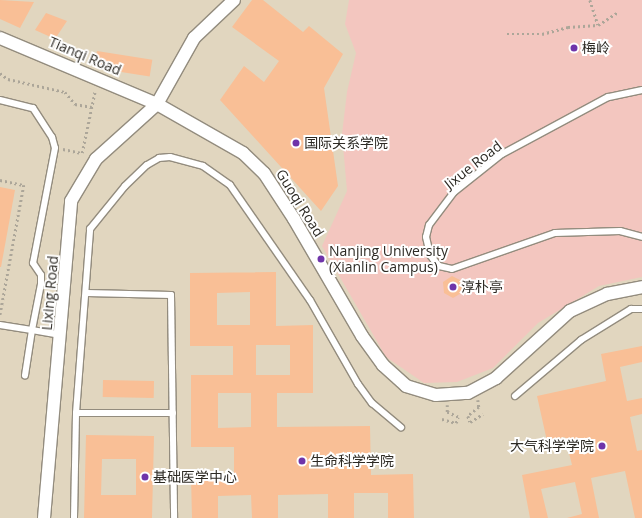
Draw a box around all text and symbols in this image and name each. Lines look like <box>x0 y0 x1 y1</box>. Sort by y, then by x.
street label: Tianqi Road <box>46 33 124 79</box>
place label: 梅岭 <box>582 40 610 56</box>
marker: 梅岭 <box>569 43 579 53</box>
place label: 国际关系学院 <box>304 135 388 151</box>
street label: Jixue Road <box>441 137 505 193</box>
marker: 国际关系学院 <box>291 138 301 148</box>
street label: Guoqi Road <box>273 166 327 240</box>
place label: Nanjing University (Xianlin Campus) <box>329 243 448 276</box>
marker: Nanjing University (Xianlin Campus) <box>316 254 326 264</box>
street label: Lixing Road <box>38 255 62 331</box>
place label: 淳朴亭 <box>461 279 503 295</box>
marker: 淳朴亭 <box>448 282 458 292</box>
place label: 大气科学学院 <box>510 438 594 454</box>
marker: 大气科学学院 <box>597 441 607 451</box>
place label: 生命科学学院 <box>310 453 394 469</box>
marker: 生命科学学院 <box>297 456 307 466</box>
place label: 基础医学中心 <box>153 469 237 485</box>
marker: 基础医学中心 <box>140 472 150 482</box>

